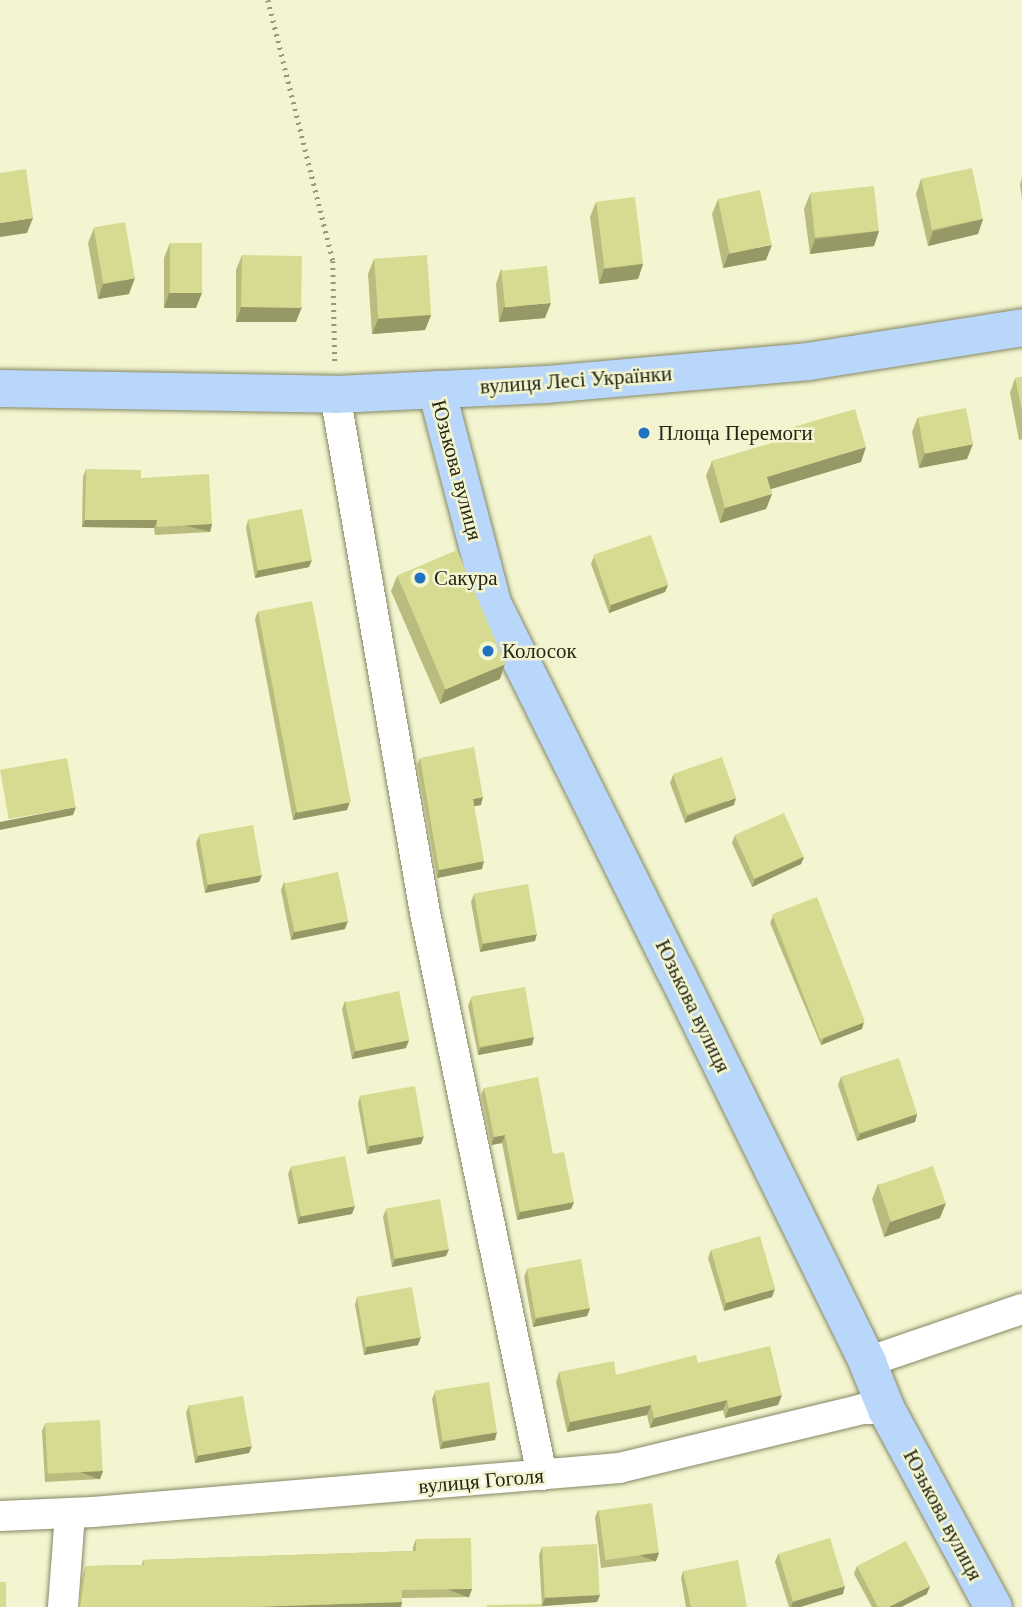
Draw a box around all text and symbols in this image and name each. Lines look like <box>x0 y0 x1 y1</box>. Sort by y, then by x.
street label: вулиця Лесі Українки <box>479 361 673 399</box>
street label: Юзькова вулиця <box>426 397 488 543</box>
place label: Площа Перемоги <box>658 420 813 446</box>
marker: Площа Перемоги <box>636 425 652 441</box>
place label: Сакура <box>434 565 498 591</box>
marker: Сакура <box>412 570 428 586</box>
place label: Колосок <box>502 638 577 664</box>
marker: Колосок <box>480 643 496 659</box>
street label: Юзькова вулиця <box>650 935 736 1077</box>
street label: Юзькова вулиця <box>898 1445 988 1585</box>
street label: вулиця Гоголя <box>417 1463 545 1499</box>

